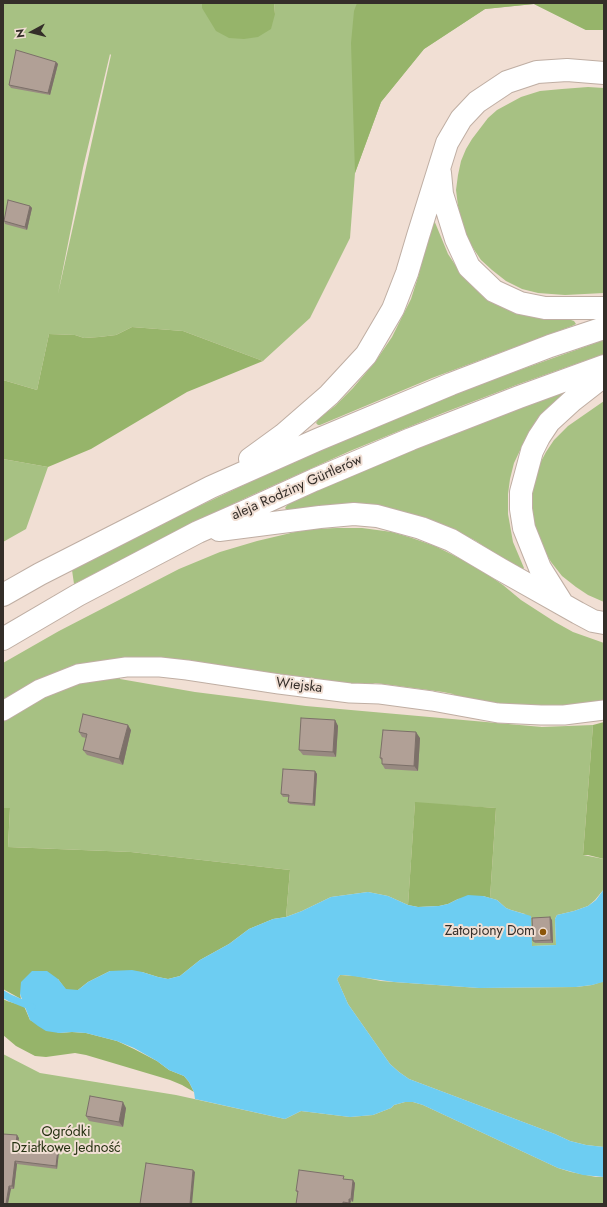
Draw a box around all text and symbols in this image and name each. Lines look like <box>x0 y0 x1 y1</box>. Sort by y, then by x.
north arrow <box>12 12 52 52</box>
text: N <box>12 28 29 39</box>
street label: aleja Rodziny Gürtlerów <box>229 452 365 524</box>
street label: Wiejska <box>275 675 323 697</box>
place label: Zatopiony Dom <box>445 924 535 940</box>
marker: Zatopiony Dom <box>538 927 548 937</box>
park label: Ogródki Działkowe Jedność <box>11 1125 121 1158</box>

